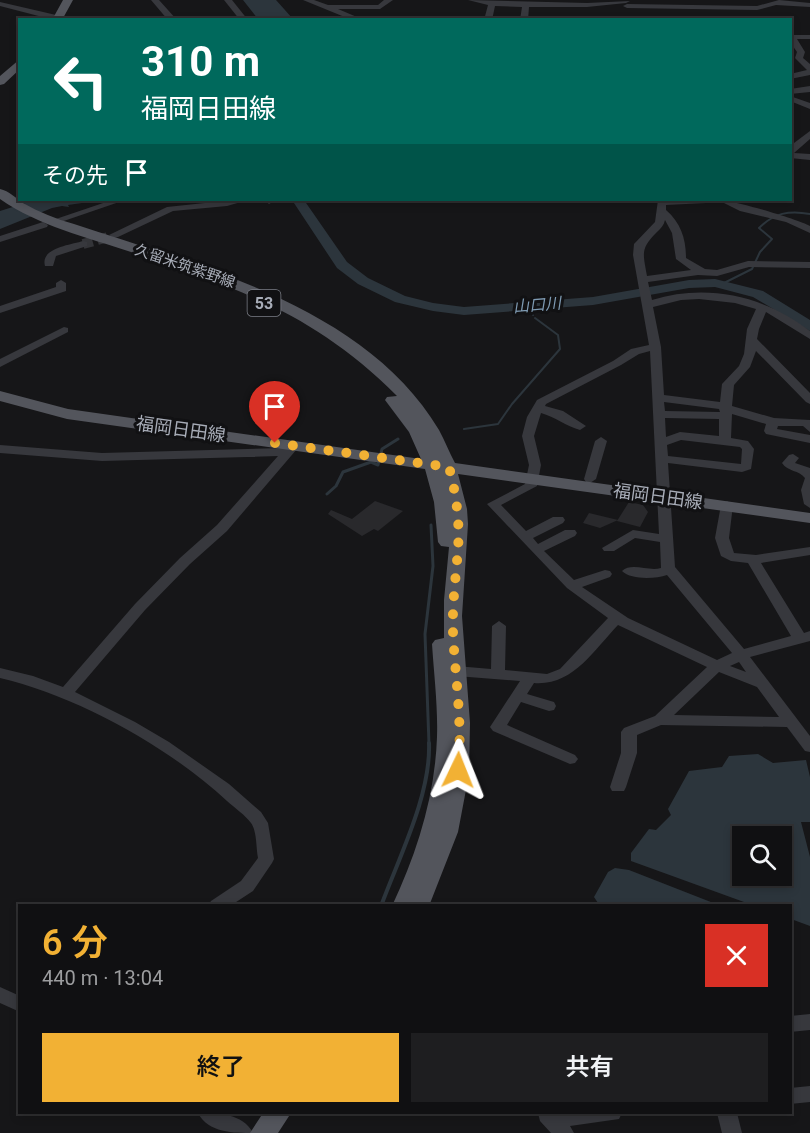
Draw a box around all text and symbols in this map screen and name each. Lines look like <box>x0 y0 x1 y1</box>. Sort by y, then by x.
text: 310 m <box>141 37 260 86</box>
icon: left <box>42 42 120 120</box>
text: 福岡日田線 <box>141 93 276 125</box>
icon: arrive <box>120 156 153 189</box>
text: その先 <box>42 163 108 188</box>
street label: 久留米筑紫野線 <box>132 240 238 292</box>
road number: 53 <box>248 290 280 316</box>
water label: 山口川 <box>512 293 564 317</box>
pin <box>249 381 300 443</box>
icon: arrive <box>258 390 291 423</box>
street label: 福岡日田線 <box>135 412 227 446</box>
street label: 福岡日田線 <box>612 479 704 513</box>
position arrow <box>426 738 490 802</box>
map controls <box>732 826 792 886</box>
button: search <box>732 826 792 886</box>
text: 6 分 <box>42 922 108 964</box>
button: close <box>705 924 768 987</box>
text: 440 m · 13:04 <box>42 966 163 990</box>
button: 終了 <box>42 1033 399 1102</box>
button: 共有 <box>411 1033 768 1102</box>

